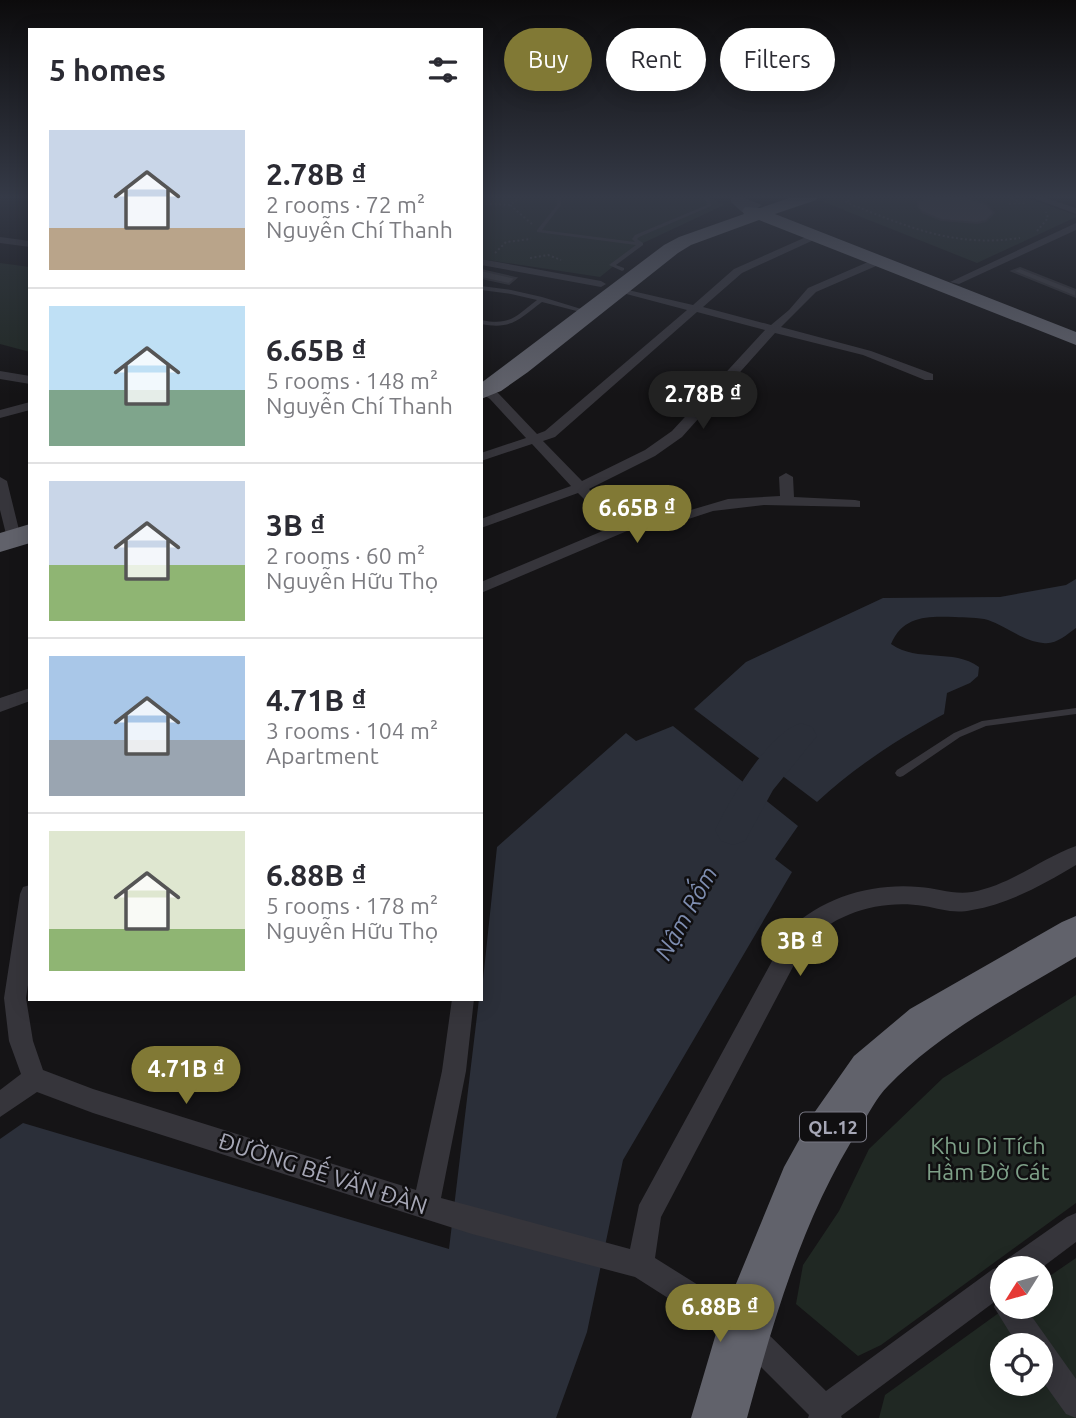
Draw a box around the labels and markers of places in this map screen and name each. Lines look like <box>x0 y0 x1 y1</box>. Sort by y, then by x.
pin: 2.78B ₫ <box>638 372 768 431</box>
pin: 6.65B ₫ <box>572 486 702 545</box>
pin: 3B ₫ <box>759 918 841 978</box>
pin: 4.71B ₫ <box>121 1046 251 1106</box>
pin: 6.88B ₫ <box>655 1284 785 1344</box>

